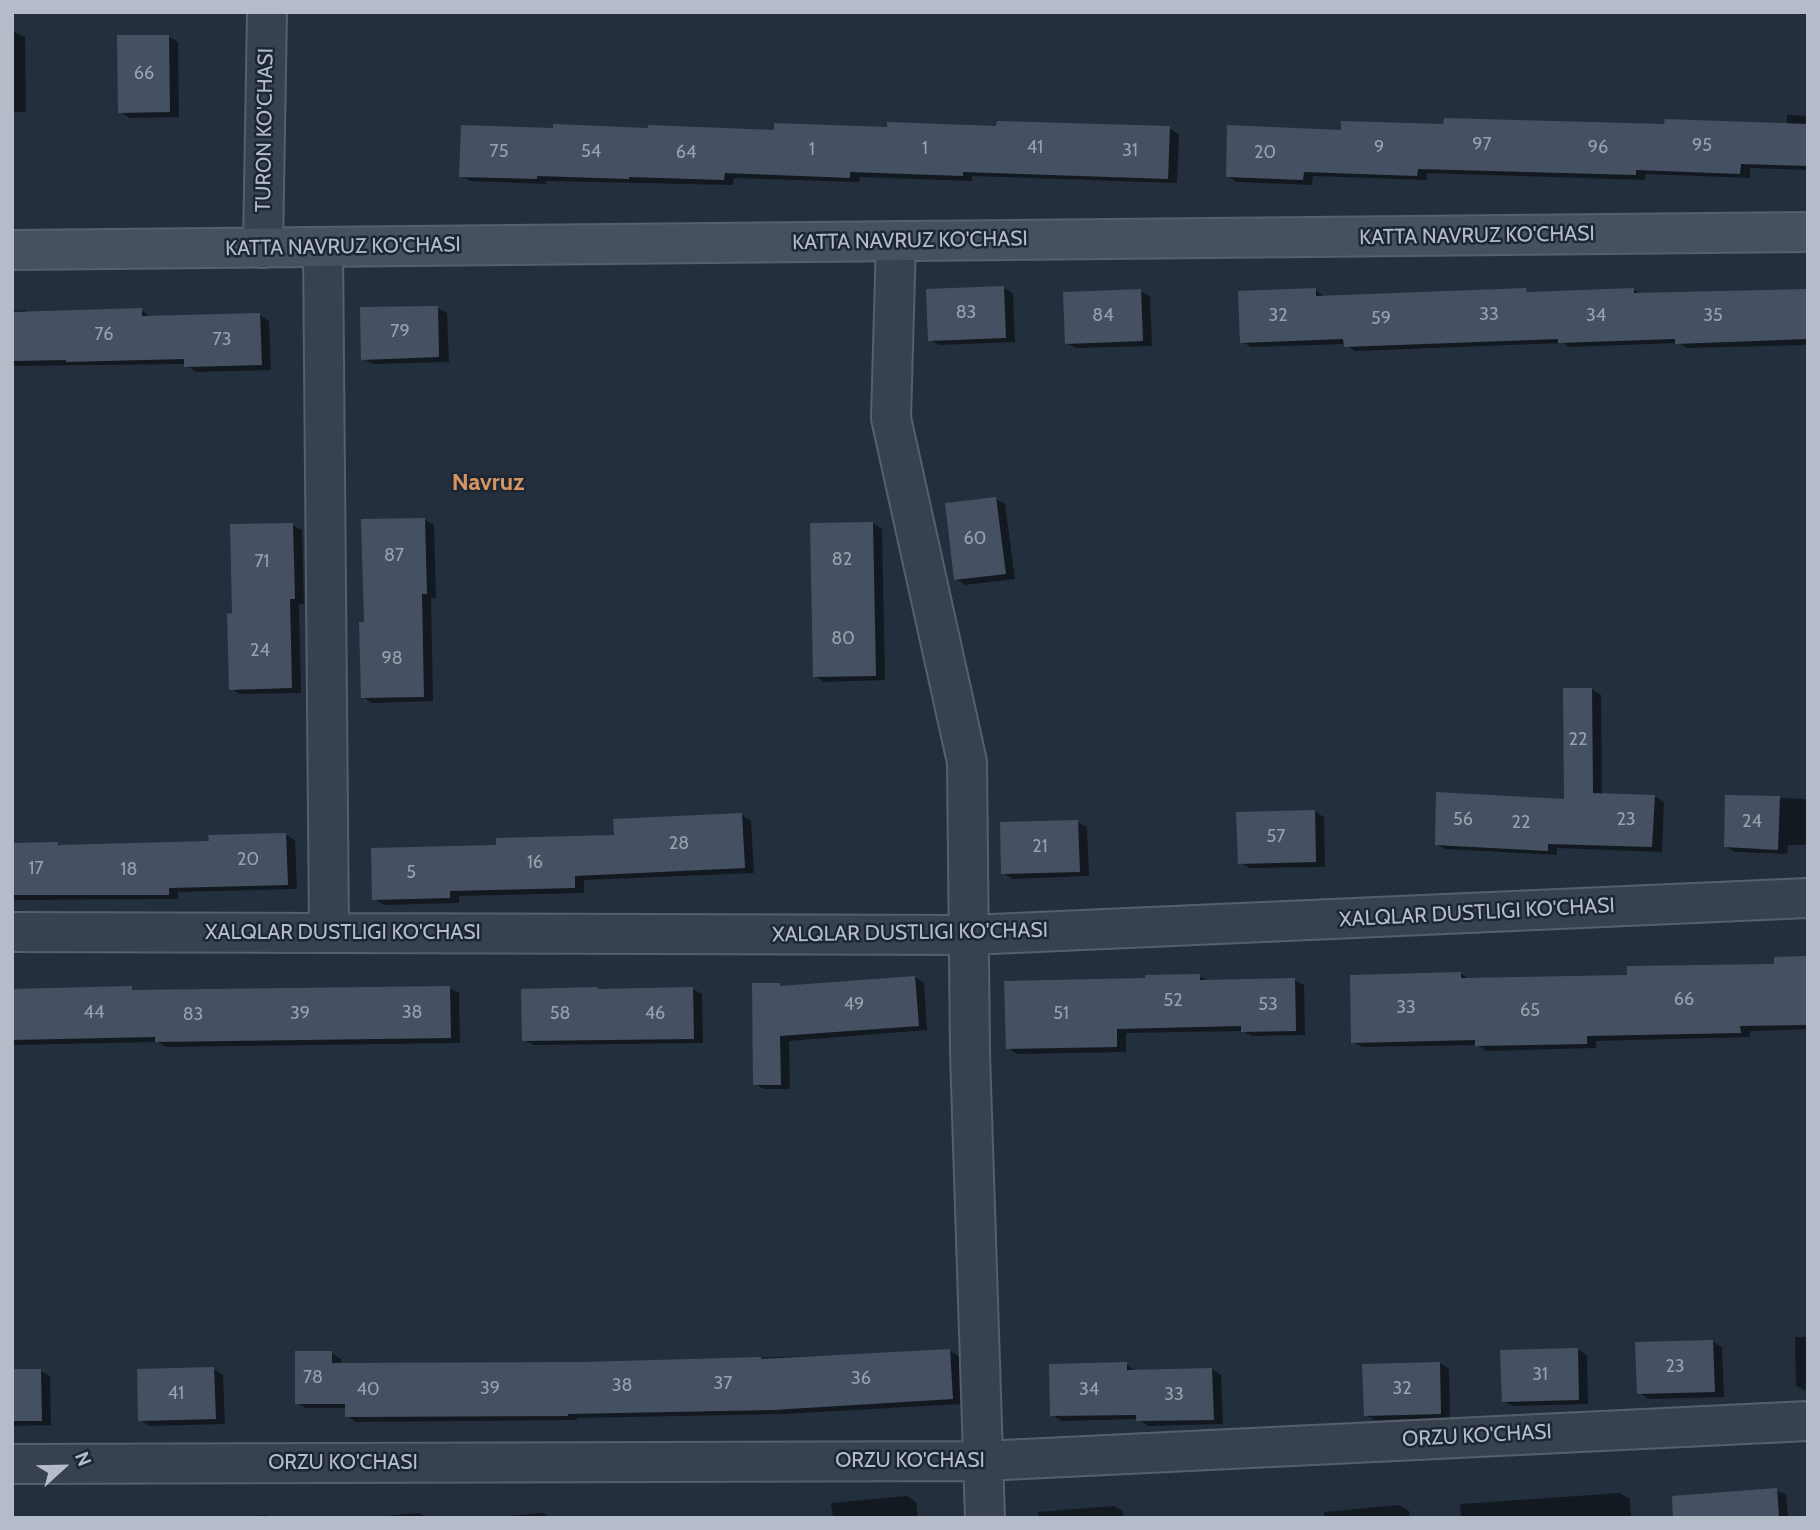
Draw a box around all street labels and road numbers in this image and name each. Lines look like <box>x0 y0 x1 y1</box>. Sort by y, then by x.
street label: TURON KO'CHASI <box>251 48 279 212</box>
street label: KATTA NAVRUZ KO'CHASI <box>1359 221 1595 251</box>
street label: KATTA NAVRUZ KO'CHASI <box>792 226 1028 256</box>
street label: KATTA NAVRUZ KO'CHASI <box>225 232 461 262</box>
street label: XALQLAR DUSTLIGI KO'CHASI <box>1339 893 1615 933</box>
street label: XALQLAR DUSTLIGI KO'CHASI <box>772 918 1048 948</box>
street label: XALQLAR DUSTLIGI KO'CHASI <box>205 920 481 946</box>
street label: ORZU KO'CHASI <box>1402 1420 1552 1452</box>
street label: ORZU KO'CHASI <box>835 1448 985 1474</box>
street label: ORZU KO'CHASI <box>268 1450 418 1476</box>

